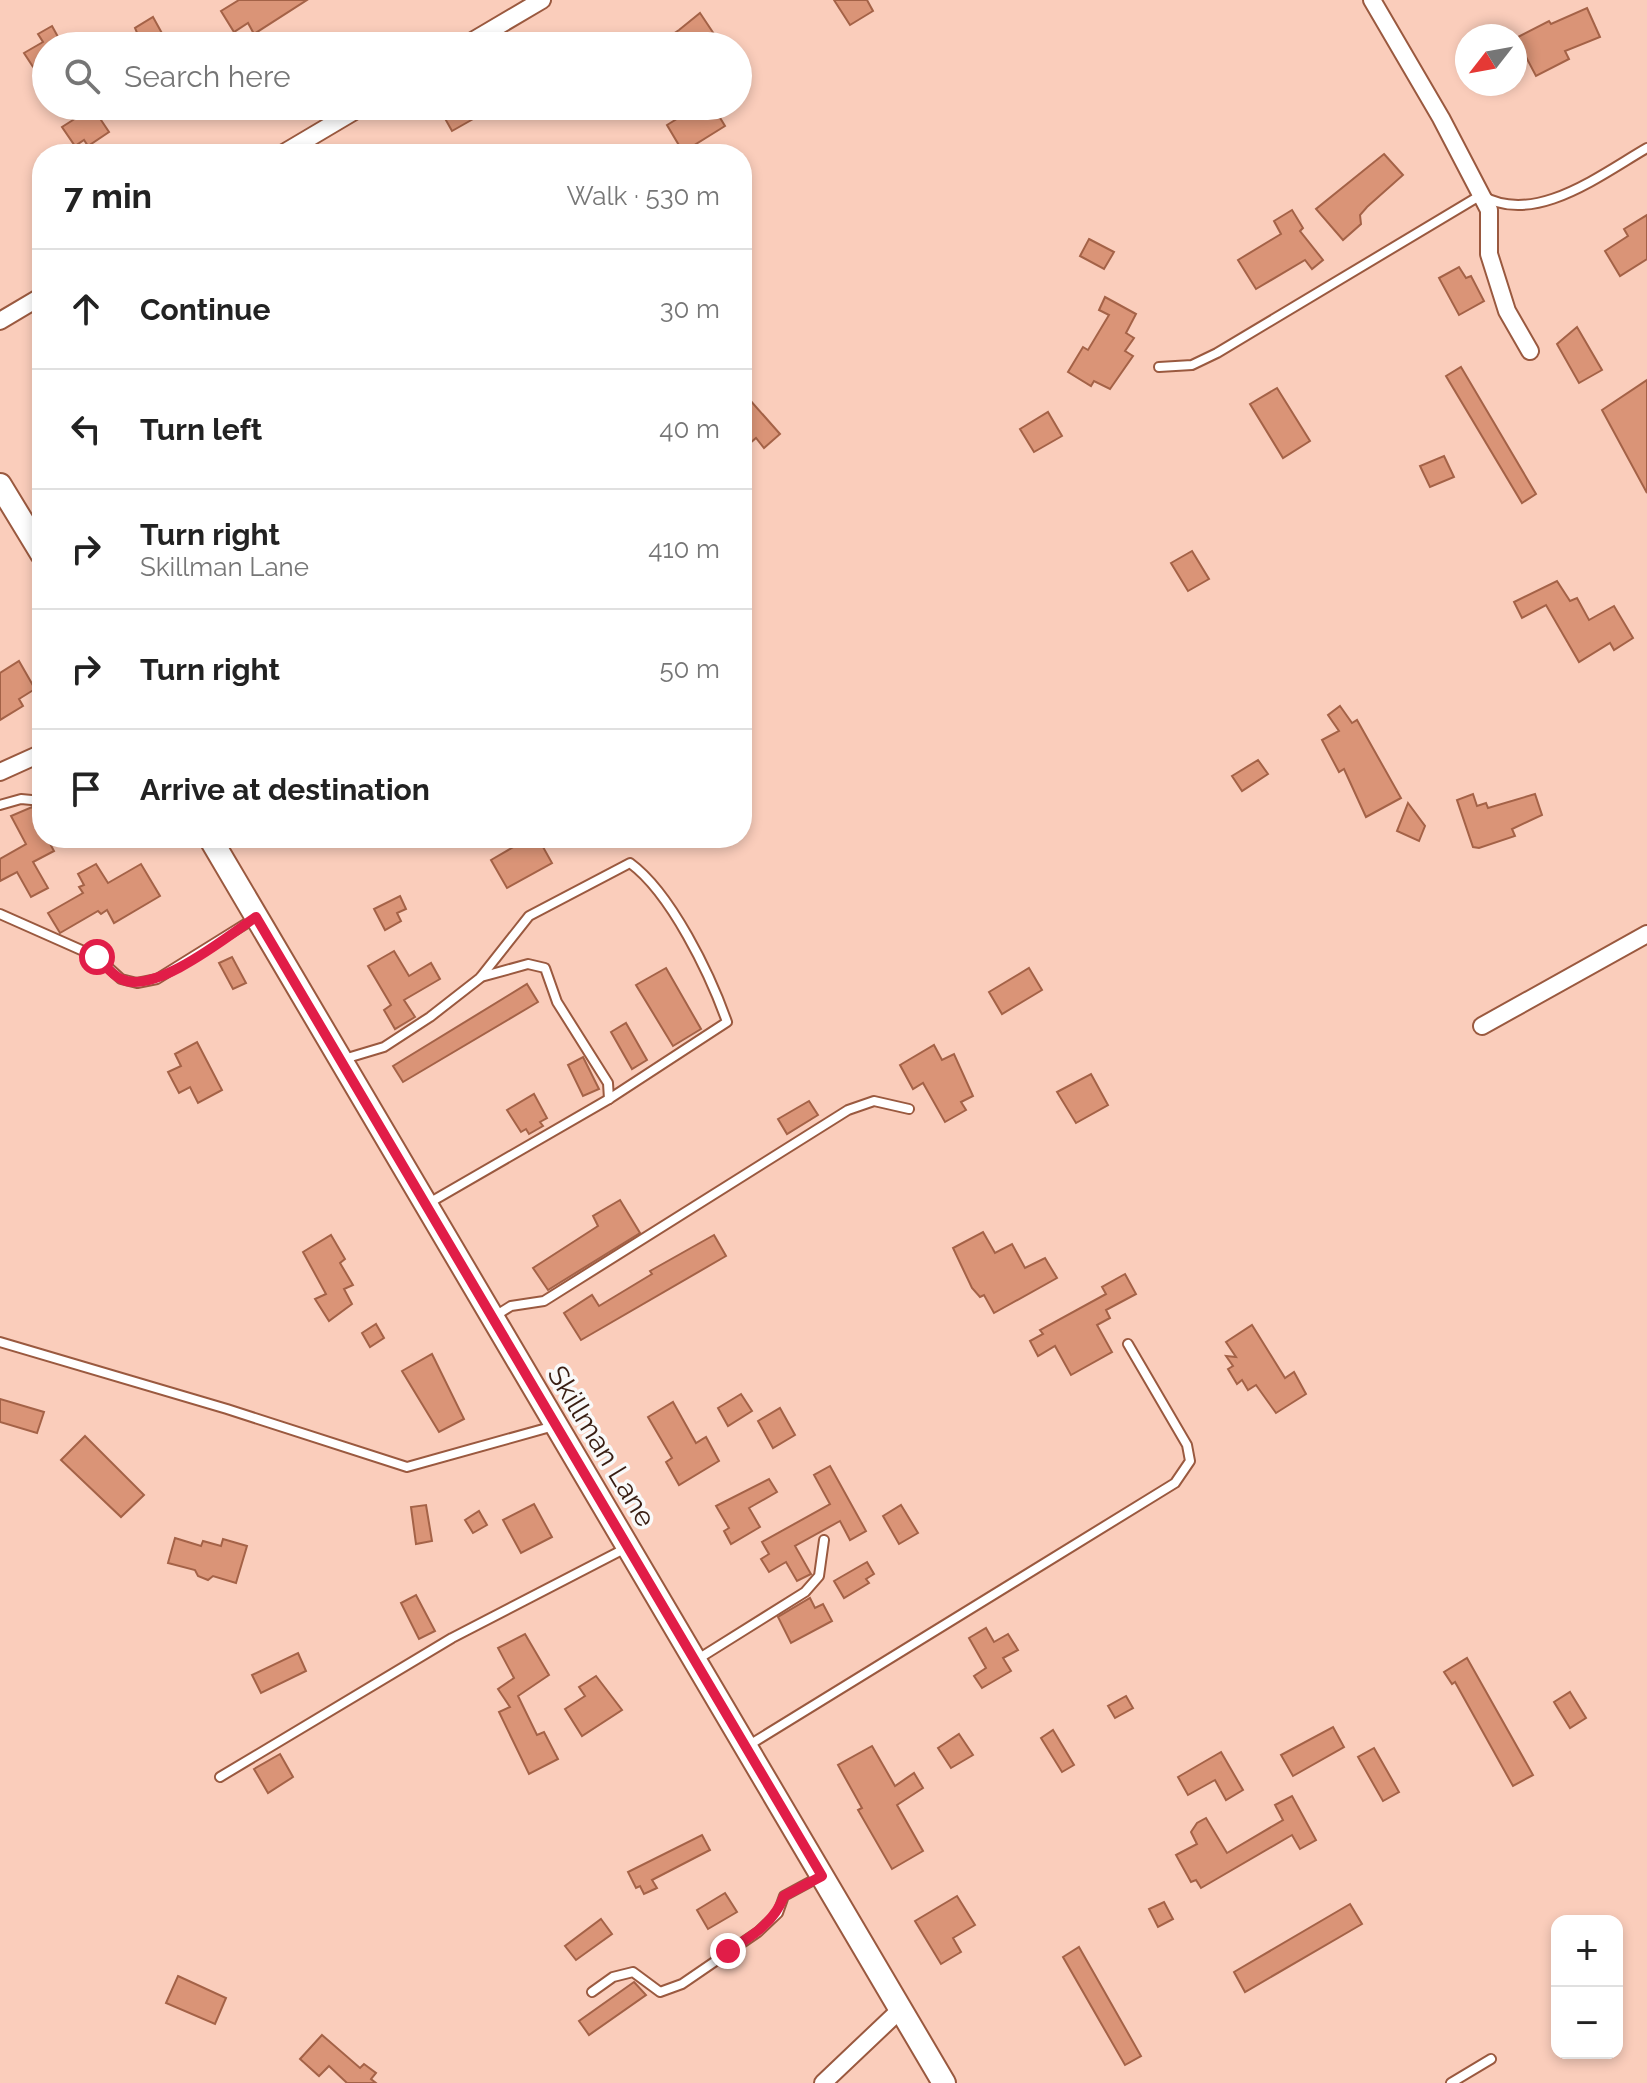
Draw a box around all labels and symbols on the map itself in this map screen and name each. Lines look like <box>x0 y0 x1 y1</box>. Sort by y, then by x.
north arrow <box>1455 24 1527 96</box>
route start <box>79 939 115 975</box>
street label: Skillman Lane <box>541 1360 663 1533</box>
route end <box>710 1933 746 1969</box>

